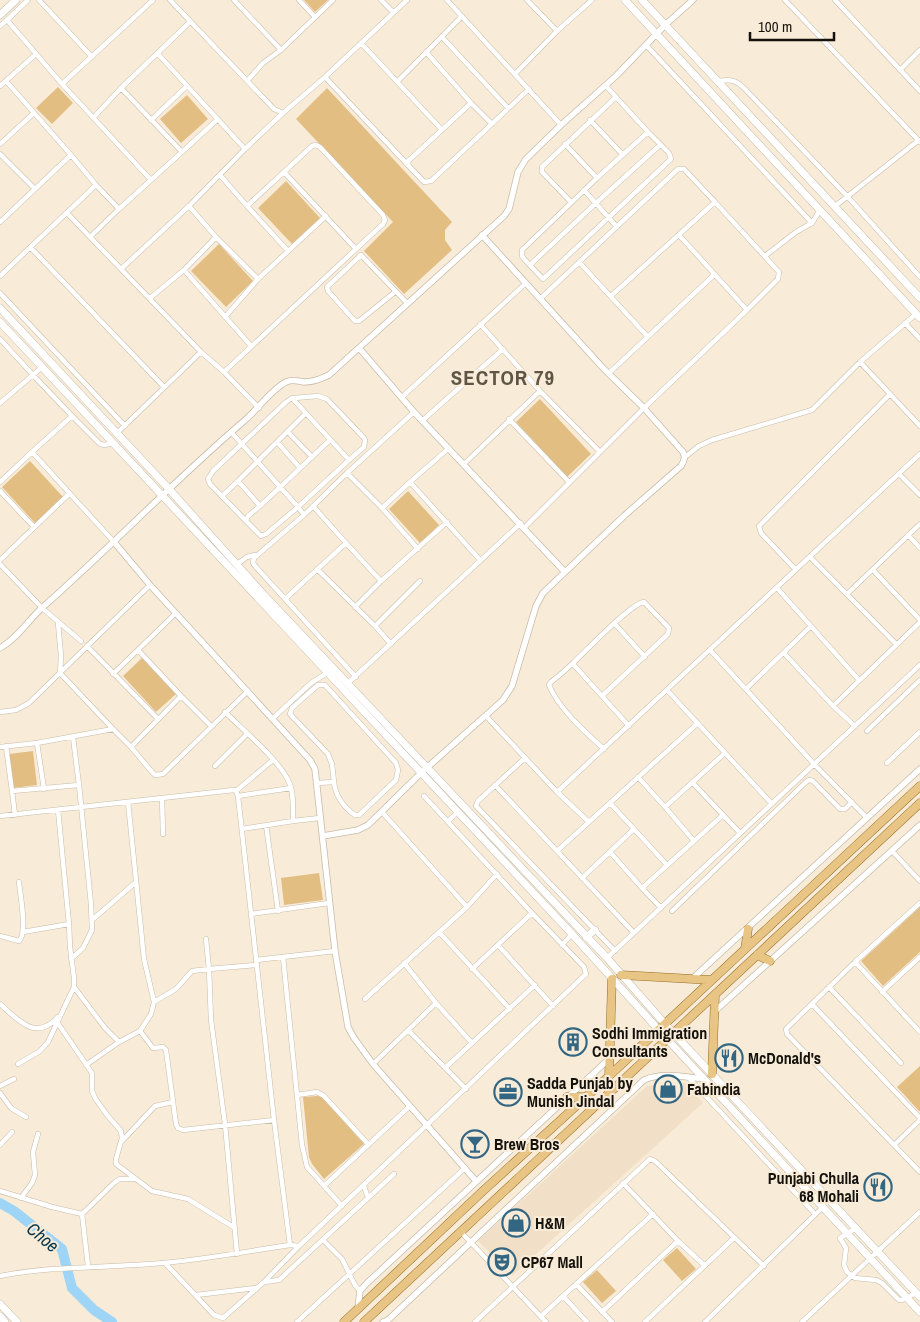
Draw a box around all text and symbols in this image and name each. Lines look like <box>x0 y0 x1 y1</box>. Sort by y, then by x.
scale bar <box>750 10 834 42</box>
text: 100 m <box>758 16 792 37</box>
district label: SECTOR 79 <box>451 363 555 392</box>
place label: Sodhi Immigration Consultants <box>592 1022 707 1062</box>
building icon: Sodhi Immigration Consultants <box>558 1027 588 1057</box>
restaurant icon: McDonald's <box>714 1043 744 1073</box>
place label: McDonald's <box>748 1047 821 1069</box>
place label: Sadda Punjab by Munish Jindal <box>527 1072 633 1112</box>
shop icon: Fabindia <box>653 1074 683 1104</box>
office icon: Sadda Punjab by Munish Jindal <box>493 1077 523 1107</box>
place label: Fabindia <box>687 1078 741 1100</box>
bar icon: Brew Bros <box>460 1129 490 1159</box>
place label: Brew Bros <box>494 1133 560 1155</box>
place label: Punjabi Chulla 68 Mohali <box>768 1167 860 1207</box>
restaurant icon: Punjabi Chulla 68 Mohali <box>863 1172 893 1202</box>
shop icon: H&M <box>501 1208 531 1238</box>
place label: H&M <box>535 1212 565 1234</box>
water label: Choe <box>21 1216 65 1258</box>
theatre icon: CP67 Mall <box>487 1247 517 1277</box>
place label: CP67 Mall <box>521 1251 583 1273</box>

